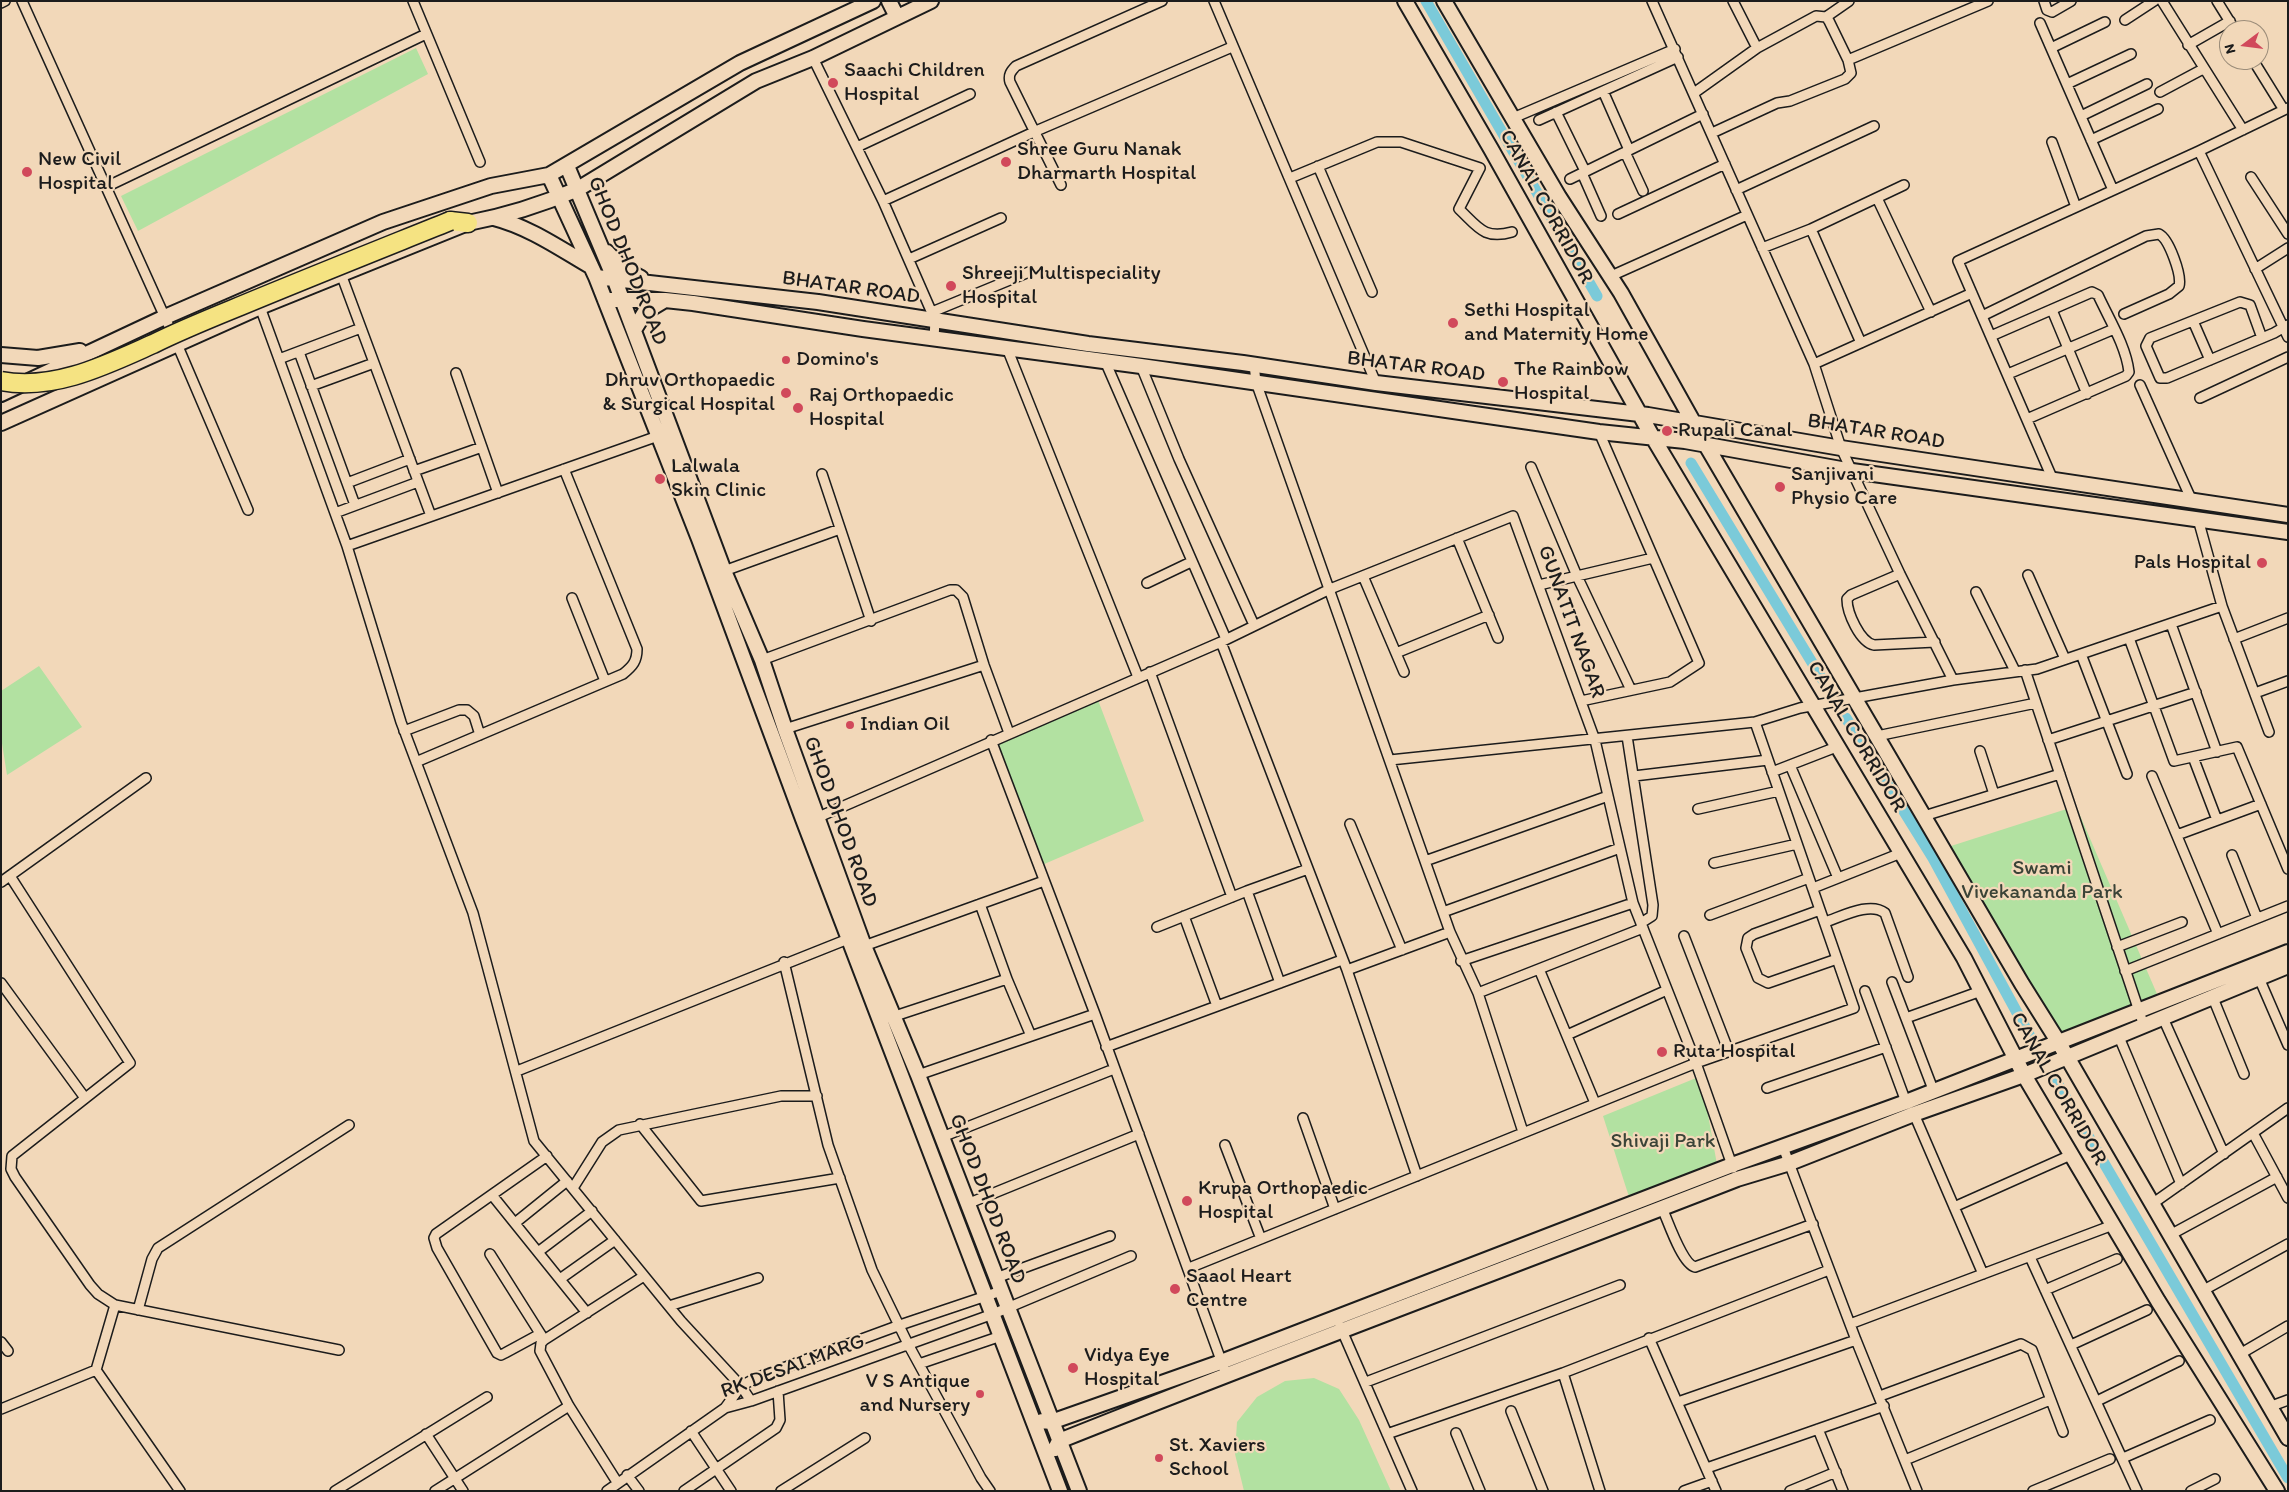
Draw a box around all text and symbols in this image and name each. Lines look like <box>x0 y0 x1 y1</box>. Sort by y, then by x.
north arrow <box>2219 20 2269 70</box>
text: N <box>2221 42 2239 56</box>
place label: Saachi Children Hospital <box>844 58 985 108</box>
marker: Saachi Children Hospital <box>826 76 840 90</box>
street label: CANAL CORRIDOR <box>1493 126 1599 288</box>
place label: Shree Guru Nanak Dharmarth Hospital <box>1017 137 1196 187</box>
place label: New Civil Hospital <box>38 147 121 197</box>
marker: Shree Guru Nanak Dharmarth Hospital <box>999 155 1013 169</box>
marker: New Civil Hospital <box>20 165 34 179</box>
street label: GHOD DHOD ROAD <box>582 173 672 349</box>
place label: Shreeji Multispeciality Hospital <box>962 261 1161 311</box>
street label: BHATAR ROAD <box>781 266 921 310</box>
marker: Shreeji Multispeciality Hospital <box>944 279 958 293</box>
place label: Sethi Hospital and Maternity Home <box>1464 298 1649 348</box>
marker: Sethi Hospital and Maternity Home <box>1446 316 1460 330</box>
street label: BHATAR ROAD <box>1346 346 1486 388</box>
place label: Domino's <box>796 347 879 373</box>
marker: Domino's <box>780 354 792 366</box>
place label: The Rainbow Hospital <box>1514 357 1629 407</box>
place label: Dhruv Orthopaedic & Surgical Hospital <box>602 368 775 418</box>
marker: The Rainbow Hospital <box>1496 375 1510 389</box>
place label: Raj Orthopaedic Hospital <box>809 383 954 433</box>
marker: Dhruv Orthopaedic & Surgical Hospital <box>779 386 793 400</box>
marker: Raj Orthopaedic Hospital <box>791 401 805 415</box>
street label: BHATAR ROAD <box>1805 409 1947 455</box>
place label: Rupali Canal <box>1678 418 1792 444</box>
marker: Rupali Canal <box>1660 424 1674 438</box>
place label: Lalwala Skin Clinic <box>671 454 766 504</box>
place label: Sanjivani Physio Care <box>1791 462 1897 512</box>
marker: Lalwala Skin Clinic <box>653 472 667 486</box>
marker: Sanjivani Physio Care <box>1773 480 1787 494</box>
street label: GUNATIT NAGAR <box>1532 542 1610 702</box>
place label: Pals Hospital <box>2134 550 2251 576</box>
marker: Pals Hospital <box>2255 556 2269 570</box>
street label: CANAL CORRIDOR <box>1801 657 1911 817</box>
place label: Indian Oil <box>860 712 950 738</box>
marker: Indian Oil <box>844 719 856 731</box>
street label: GHOD DHOD ROAD <box>797 733 883 911</box>
park label: Swami Vivekananda Park <box>1961 856 2123 906</box>
street label: CANAL CORRIDOR <box>2004 1008 2112 1170</box>
place label: Ruta Hospital <box>1673 1039 1795 1065</box>
marker: Ruta Hospital <box>1655 1045 1669 1059</box>
street label: GHOD DHOD ROAD <box>943 1111 1031 1287</box>
park label: Shivaji Park <box>1610 1129 1716 1155</box>
place label: Krupa Orthopaedic Hospital <box>1198 1176 1368 1226</box>
marker: Krupa Orthopaedic Hospital <box>1180 1194 1194 1208</box>
place label: Saaol Heart Centre <box>1186 1264 1291 1314</box>
marker: Saaol Heart Centre <box>1168 1282 1182 1296</box>
street label: RK DESAI MARG <box>718 1329 868 1405</box>
place label: Vidya Eye Hospital <box>1084 1343 1170 1393</box>
marker: Vidya Eye Hospital <box>1066 1361 1080 1375</box>
place label: V S Antique and Nursery <box>860 1369 970 1419</box>
marker: V S Antique and Nursery <box>974 1388 986 1400</box>
place label: St. Xaviers School <box>1169 1433 1265 1483</box>
marker: St. Xaviers School <box>1153 1452 1165 1464</box>

